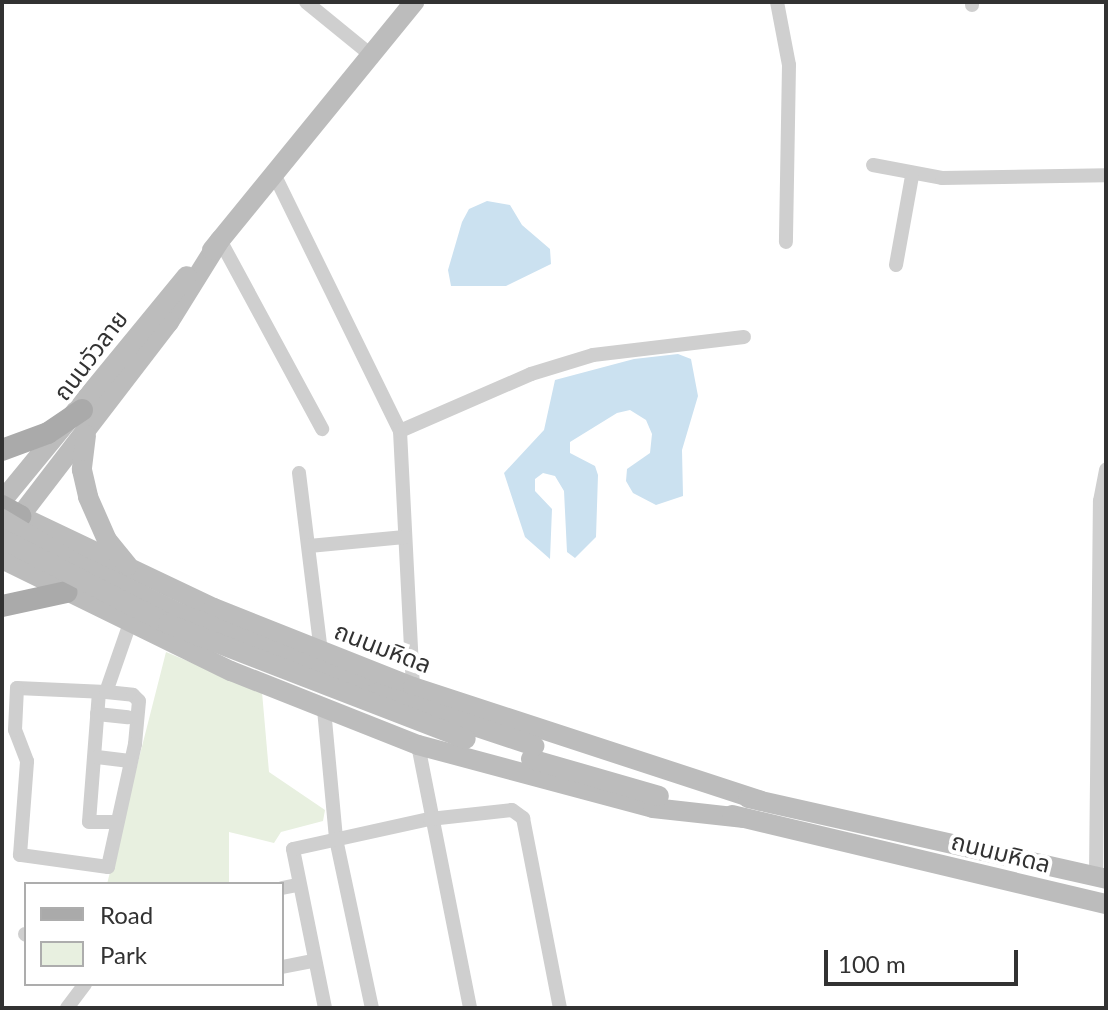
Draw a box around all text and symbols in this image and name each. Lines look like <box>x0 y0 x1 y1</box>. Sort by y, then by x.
street label: ถนนวัวลาย <box>47 304 133 406</box>
street label: ถนนมหิดล <box>331 615 435 679</box>
street label: ถนนมหิดล <box>948 826 1054 878</box>
legend <box>24 882 284 986</box>
text: Road <box>100 900 153 929</box>
scale bar <box>828 934 1022 984</box>
text: Park <box>100 940 147 969</box>
text: 100 m <box>838 949 906 978</box>

